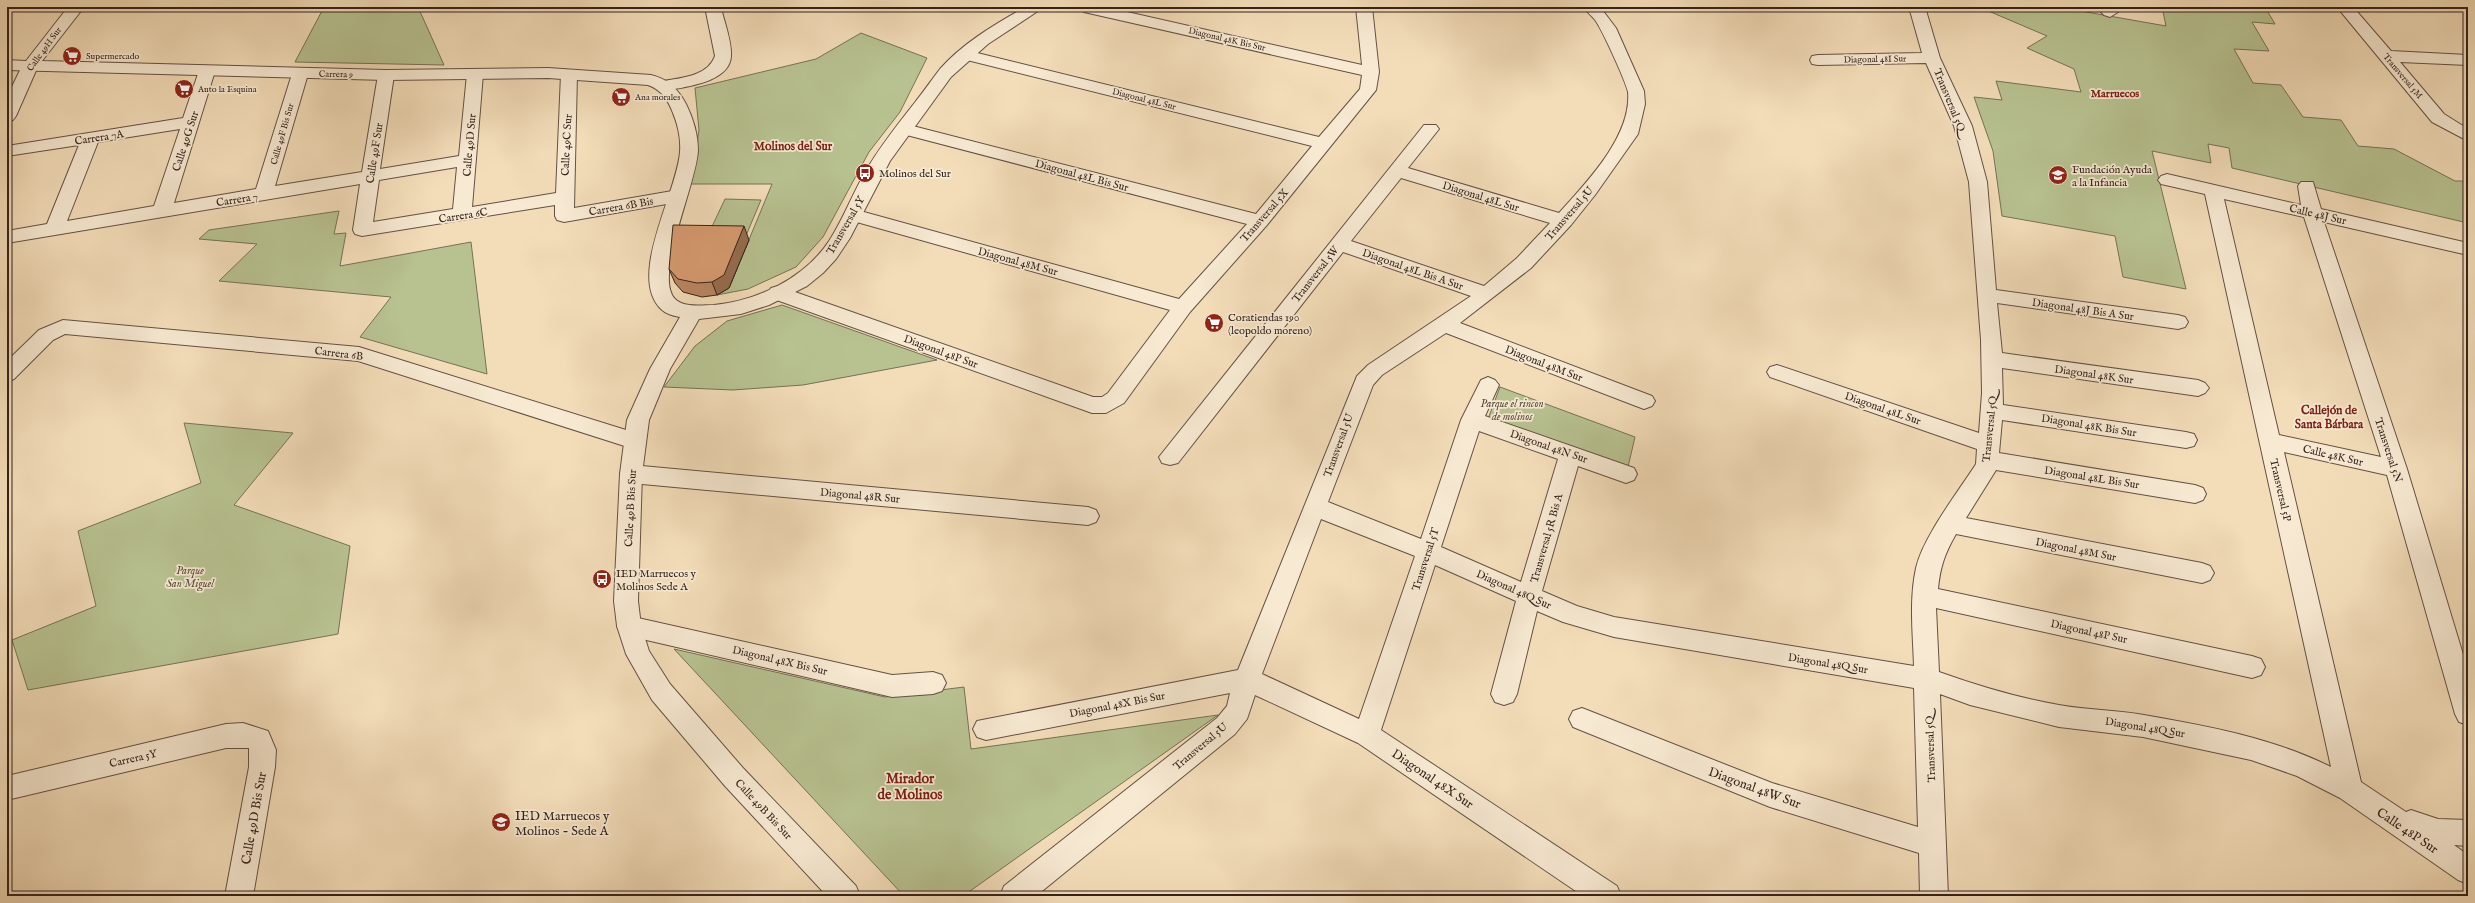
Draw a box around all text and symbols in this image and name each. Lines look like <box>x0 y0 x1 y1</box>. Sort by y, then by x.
street label: Calle 49H Sur <box>25 24 65 74</box>
street label: Diagonal 48K Bis Sur <box>1187 25 1267 54</box>
supermarket icon: Supermercado <box>61 45 83 67</box>
place label: Supermercado <box>86 51 140 62</box>
street label: Transversal 5M <box>2381 51 2425 102</box>
street label: Diagonal 48I Sur <box>1844 53 1907 66</box>
street label: Transversal 5Q <box>1930 67 1971 141</box>
street label: Carrera 9 <box>319 69 353 80</box>
supermarket icon: Auto la Esquina <box>173 78 195 100</box>
place label: Auto la Esquina <box>197 84 257 95</box>
supermarket icon: Ana morales <box>610 86 632 108</box>
street label: Diagonal 48L Sur <box>1111 86 1178 113</box>
district label: Marruecos <box>2091 87 2139 101</box>
place label: Ana morales <box>634 92 680 103</box>
street label: Calle 49F Bis Sur <box>268 101 297 166</box>
street label: Calle 49G Sur <box>170 109 202 173</box>
street label: Calle 49D Sur <box>460 113 480 177</box>
street label: Calle 49C Sur <box>558 114 576 176</box>
street label: Calle 49F Sur <box>363 122 387 184</box>
street label: Carrera 7A <box>74 127 125 149</box>
district label: Molinos del Sur <box>754 139 833 154</box>
street label: Diagonal 48L Bis Sur <box>1033 157 1130 195</box>
bus stop icon: Molinos del Sur <box>854 162 876 184</box>
place label: Fundación Ayuda a la Infancia <box>2072 163 2152 190</box>
school or university icon: Fundación Ayuda a la Infancia <box>2047 164 2069 186</box>
place label: Molinos del Sur <box>879 167 951 181</box>
street label: Diagonal 48L Sur <box>1441 179 1521 215</box>
street label: Transversal 5U <box>1543 183 1597 244</box>
street label: Transversal 5X <box>1238 186 1292 245</box>
street label: Carrera 7 <box>215 190 259 210</box>
street label: Transversal 5Y <box>824 193 868 257</box>
street label: Carrera 6B Bis <box>588 194 655 220</box>
street label: Calle 48J Sur <box>2288 202 2348 228</box>
street label: Carrera 6C <box>438 205 489 227</box>
street label: Transversal 5W <box>1289 243 1343 306</box>
street label: Diagonal 48M Sur <box>976 245 1059 279</box>
street label: Diagonal 48L Bis A Sur <box>1360 246 1465 294</box>
street label: Diagonal 48J Bis A Sur <box>2031 296 2135 324</box>
place label: Coratiendas 190 (leopoldo moreno) <box>1228 311 1312 338</box>
supermarket icon: Coratiendas 190 (leopoldo moreno) <box>1203 312 1225 334</box>
street label: Diagonal 48P Sur <box>902 332 980 372</box>
street label: Diagonal 48M Sur <box>1503 343 1585 385</box>
street label: Carrera 6B <box>314 344 364 364</box>
street label: Diagonal 48K Sur <box>2053 363 2134 387</box>
street label: Transversal 5Q <box>1980 387 2001 463</box>
street label: Diagonal 48L Sur <box>1843 389 1923 429</box>
park label: Parque el rincon de molinos <box>1480 397 1544 424</box>
district label: Callejón de Santa Bárbara <box>2295 403 2364 432</box>
street label: Transversal 5U <box>1321 411 1357 479</box>
street label: Diagonal 48K Bis Sur <box>2040 412 2138 440</box>
street label: Transversal 5N <box>2371 416 2405 485</box>
street label: Diagonal 48N Sur <box>1508 427 1589 467</box>
street label: Calle 48K Sur <box>2301 442 2364 470</box>
street label: Transversal 5P <box>2266 457 2294 524</box>
street label: Diagonal 48L Bis Sur <box>2043 464 2140 492</box>
street label: Calle 49B Bis Sur <box>622 469 640 547</box>
street label: Diagonal 48R Sur <box>819 486 900 506</box>
street label: Transversal 5R Bis A <box>1528 491 1567 585</box>
street label: Transversal 5T <box>1409 526 1443 593</box>
street label: Diagonal 48M Sur <box>2034 535 2117 565</box>
park label: Parque San Miguel <box>166 564 215 592</box>
place label: IED Marruecos y Molinos Sede A <box>616 567 696 594</box>
street label: Diagonal 48Q Sur <box>1474 567 1553 613</box>
bus stop icon: IED Marruecos y Molinos Sede A <box>591 568 613 590</box>
street label: Diagonal 48P Sur <box>2049 617 2129 647</box>
street label: Diagonal 48X Bis Sur <box>731 643 829 679</box>
street label: Diagonal 48Q Sur <box>1787 651 1869 677</box>
street label: Diagonal 48X Bis Sur <box>1068 689 1166 721</box>
street label: Transversal 5Q <box>1923 707 1939 783</box>
street label: Diagonal 48Q Sur <box>2104 715 2186 741</box>
street label: Transversal 5U <box>1170 719 1231 774</box>
street label: Diagonal 48X Sur <box>1388 746 1477 813</box>
street label: Carrera 5Y <box>108 747 159 771</box>
street label: Diagonal 48W Sur <box>1706 764 1803 813</box>
street label: Calle 49D Bis Sur <box>238 770 271 866</box>
district label: Mirador de Molinos <box>878 770 943 804</box>
street label: Calle 49B Bis Sur <box>732 776 795 843</box>
street label: Calle 48P Sur <box>2373 804 2441 858</box>
place label: IED Marruecos y Molinos - Sede A <box>515 808 610 840</box>
school or university icon: IED Marruecos y Molinos - Sede A <box>490 811 512 833</box>

